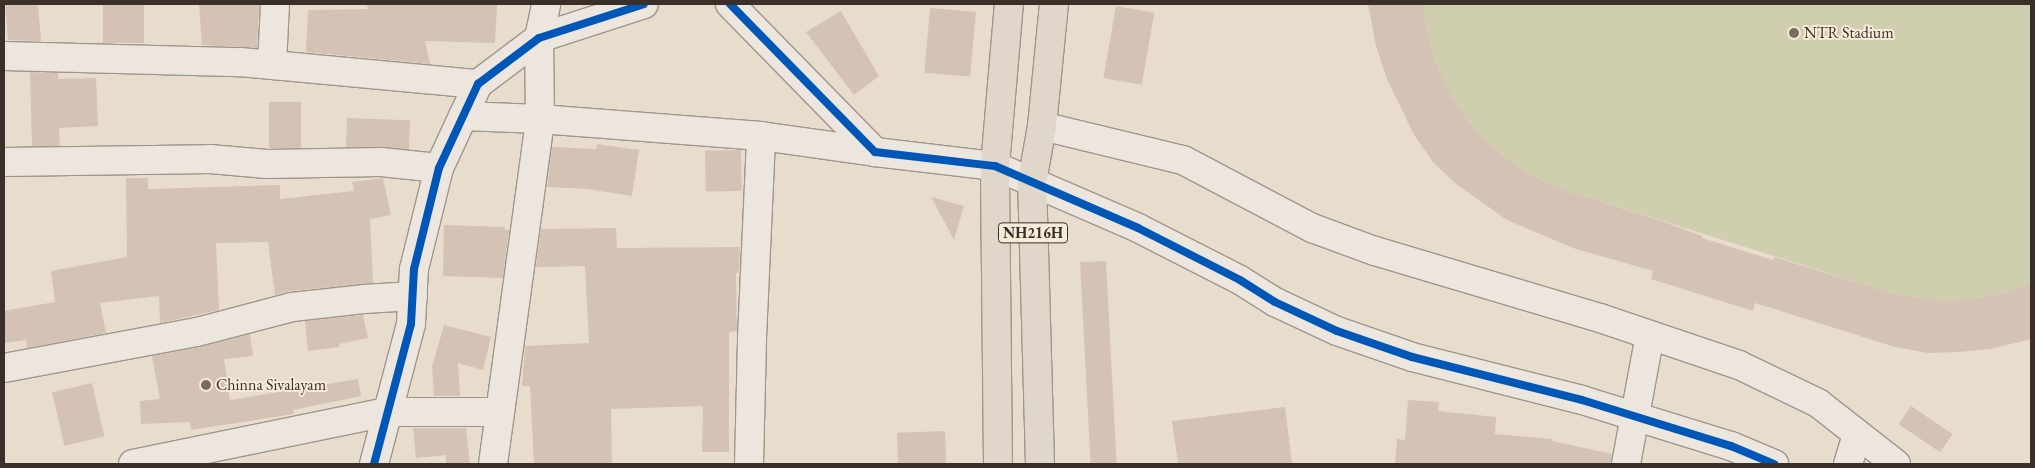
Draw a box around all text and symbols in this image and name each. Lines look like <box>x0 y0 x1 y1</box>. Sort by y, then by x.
place label: NTR Stadium <box>1804 23 1894 43</box>
marker: NTR Stadium <box>1788 27 1800 39</box>
road number: NH216H <box>998 220 1068 246</box>
place label: Chinna Sivalayam <box>216 375 326 395</box>
marker: Chinna Sivalayam <box>200 379 212 391</box>

